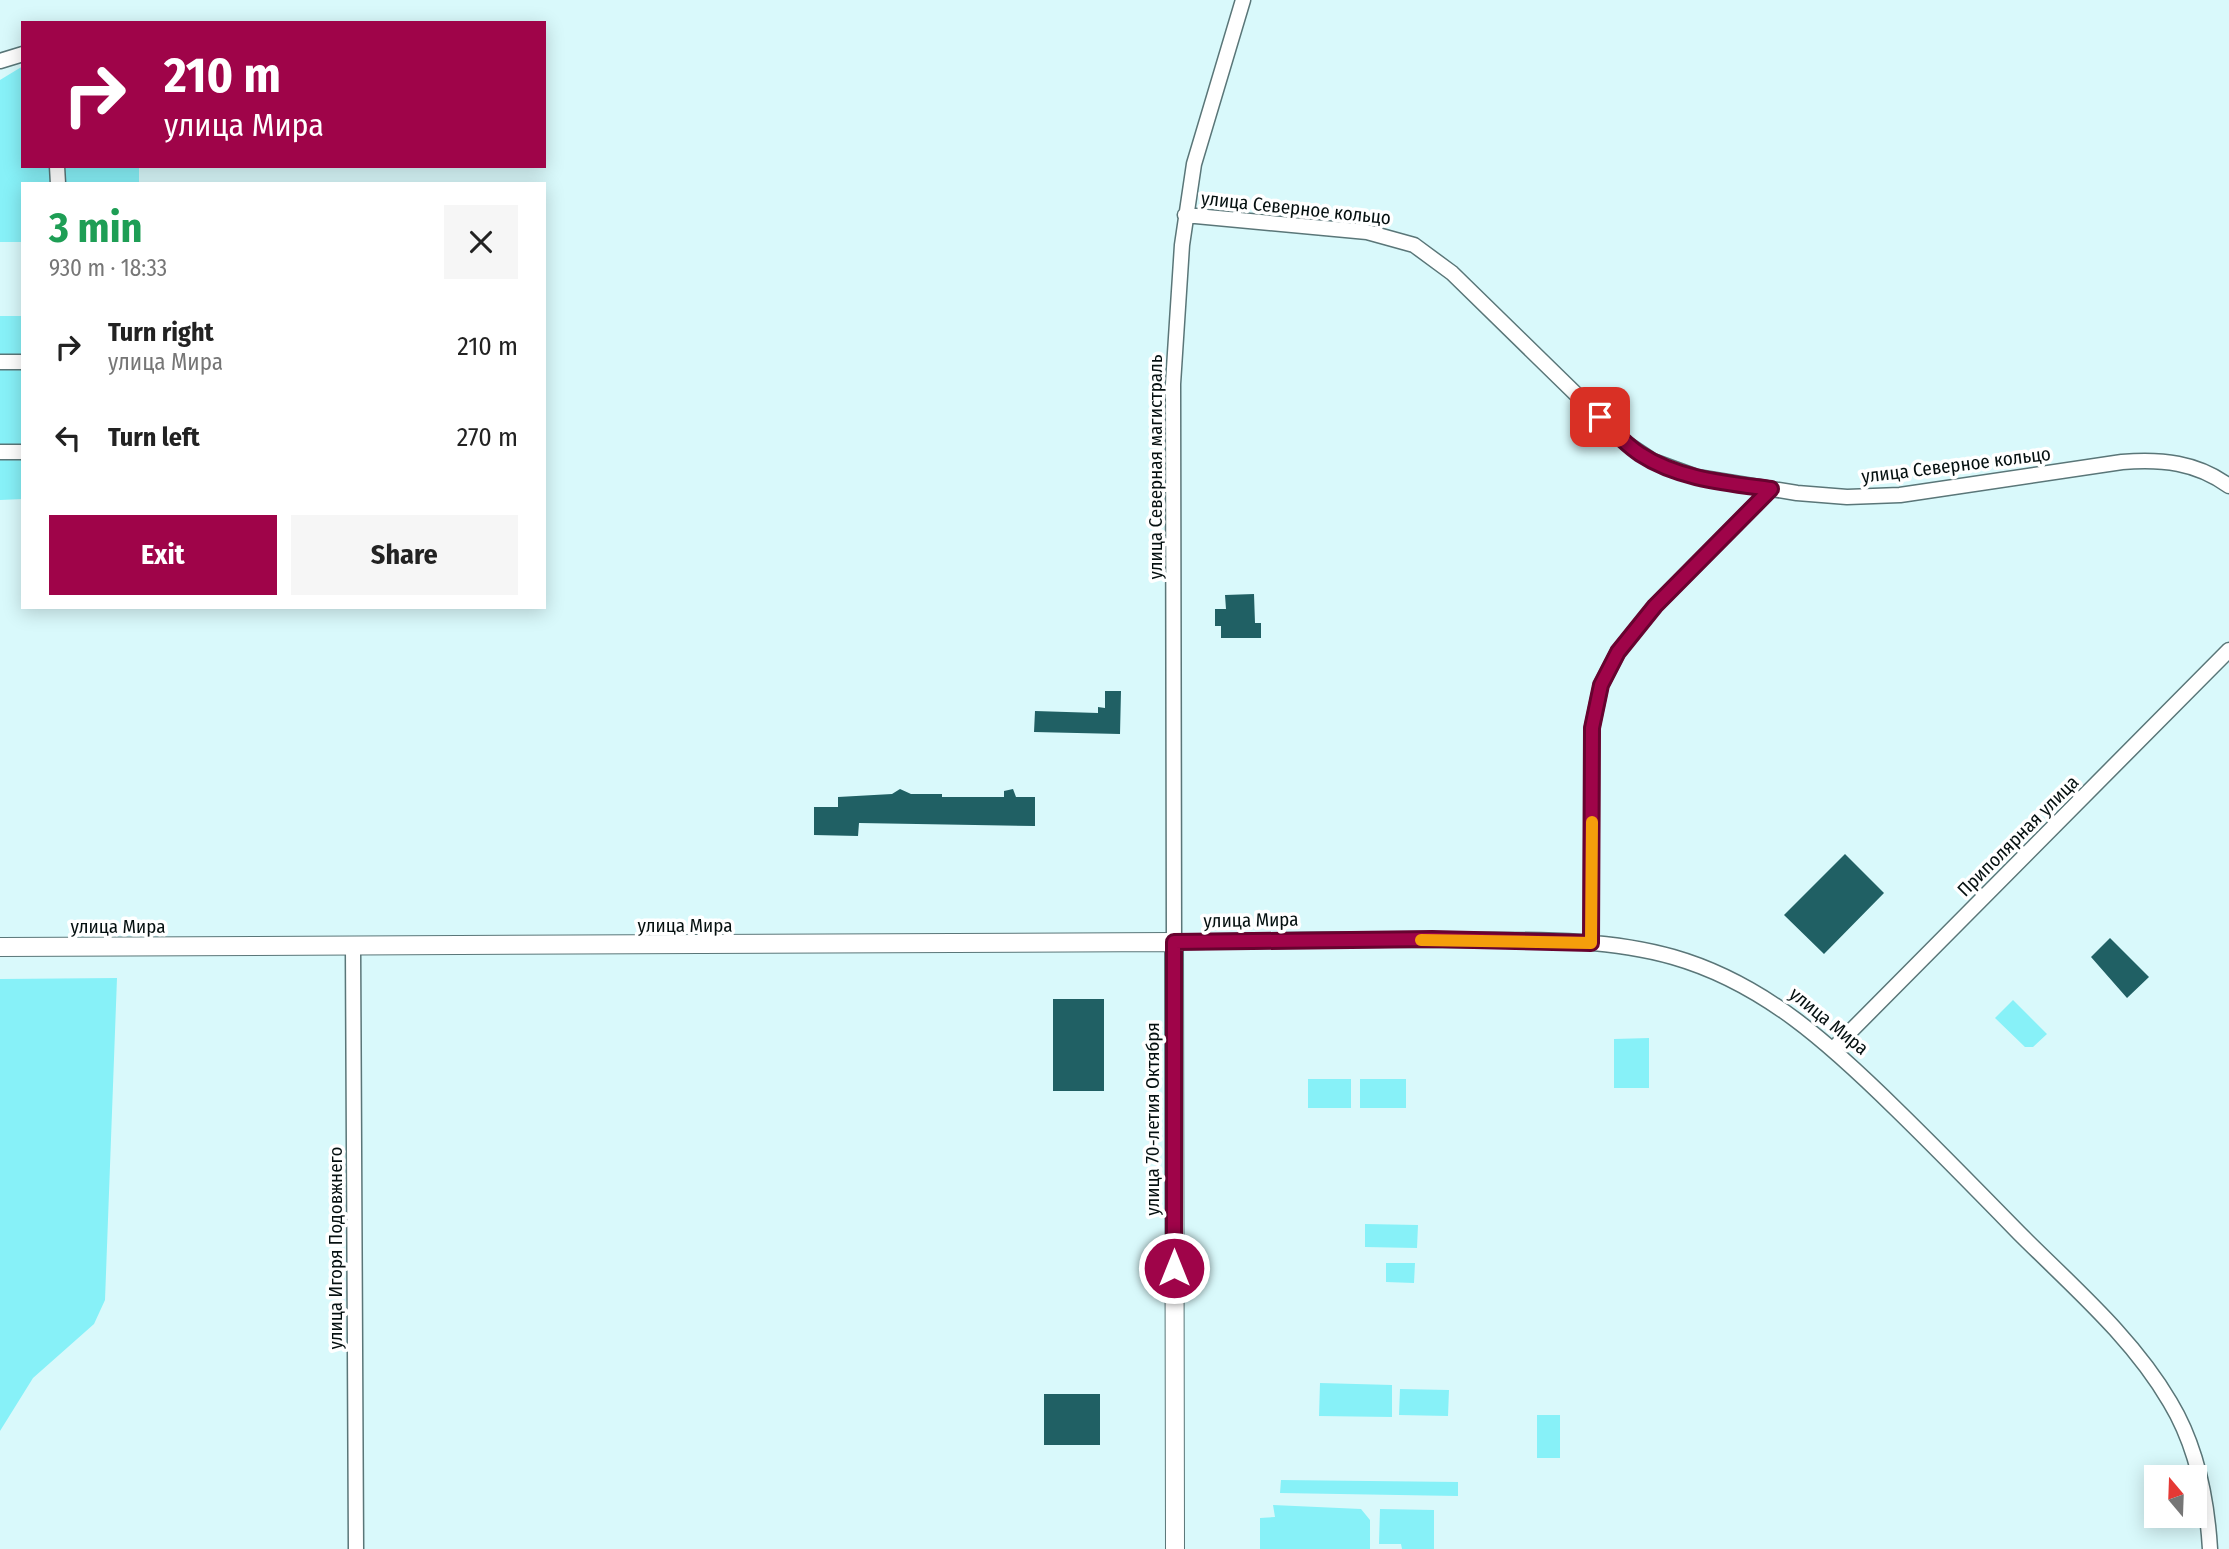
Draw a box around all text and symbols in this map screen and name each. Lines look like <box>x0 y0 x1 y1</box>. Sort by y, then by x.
text: 210 m <box>164 46 281 105</box>
icon: right <box>49 49 140 140</box>
text: улица Мира <box>164 106 324 144</box>
street label: улица Северное кольцо <box>1200 187 1392 229</box>
text: 3 min <box>49 203 143 253</box>
button: close <box>444 205 518 279</box>
text: 930 m · 18:33 <box>49 254 167 282</box>
text: Turn right <box>108 317 214 348</box>
icon: right <box>49 328 87 366</box>
text: 210 m <box>457 331 518 362</box>
text: улица Мира <box>108 348 223 376</box>
street label: улица Северная магистраль <box>1144 354 1167 580</box>
pin <box>1570 387 1630 447</box>
icon: arrive <box>1581 398 1619 436</box>
icon: left <box>49 419 87 457</box>
text: Turn left <box>108 422 200 453</box>
text: 270 m <box>457 422 518 453</box>
street label: улица Северное кольцо <box>1860 442 2052 488</box>
button: Exit <box>49 515 277 595</box>
button: Share <box>291 515 518 595</box>
street label: Приполярная улица <box>1953 771 2083 901</box>
street label: улица Мира <box>1203 908 1299 932</box>
street label: улица Мира <box>637 914 733 937</box>
street label: улица Мира <box>70 915 166 938</box>
street label: улица Мира <box>1785 982 1873 1060</box>
street label: улица 70-летия Октября <box>1141 1022 1164 1216</box>
street label: улица Игоря Подовжнего <box>324 1147 347 1349</box>
position arrow <box>1137 1231 1211 1305</box>
north arrow <box>2144 1465 2207 1528</box>
map controls <box>2144 1465 2207 1528</box>

